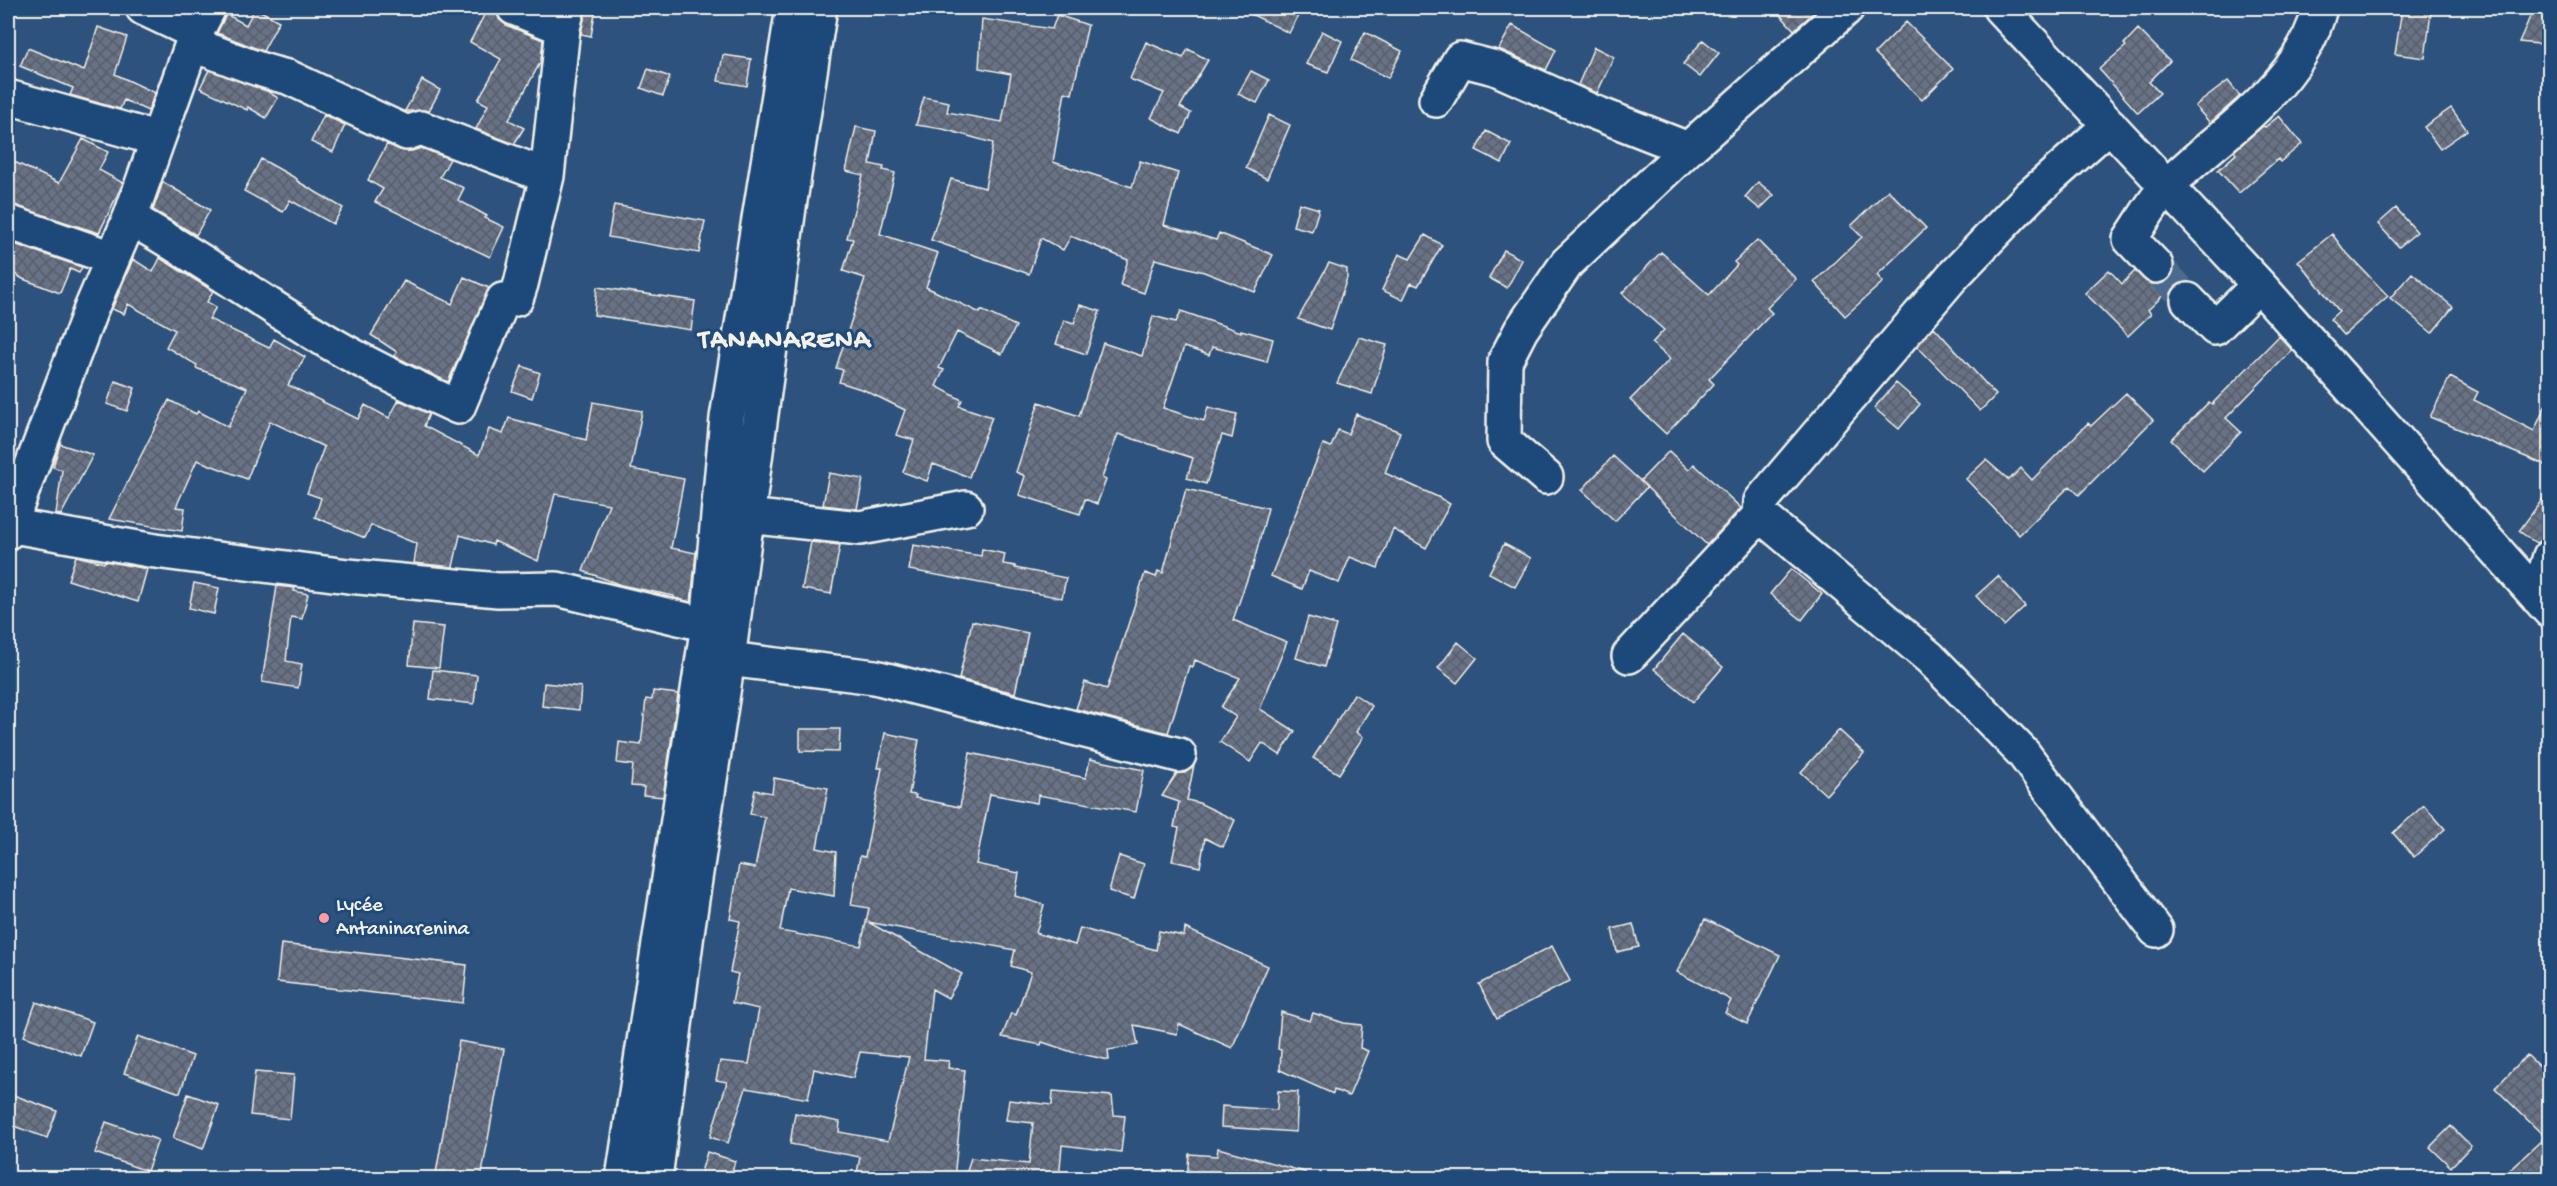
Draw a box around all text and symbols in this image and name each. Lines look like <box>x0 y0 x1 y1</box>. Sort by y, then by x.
district label: TANANARENA <box>697 326 872 358</box>
place label: Lycée Antaninarenina <box>336 894 471 943</box>
marker: Lycée Antaninarenina <box>317 911 331 925</box>

